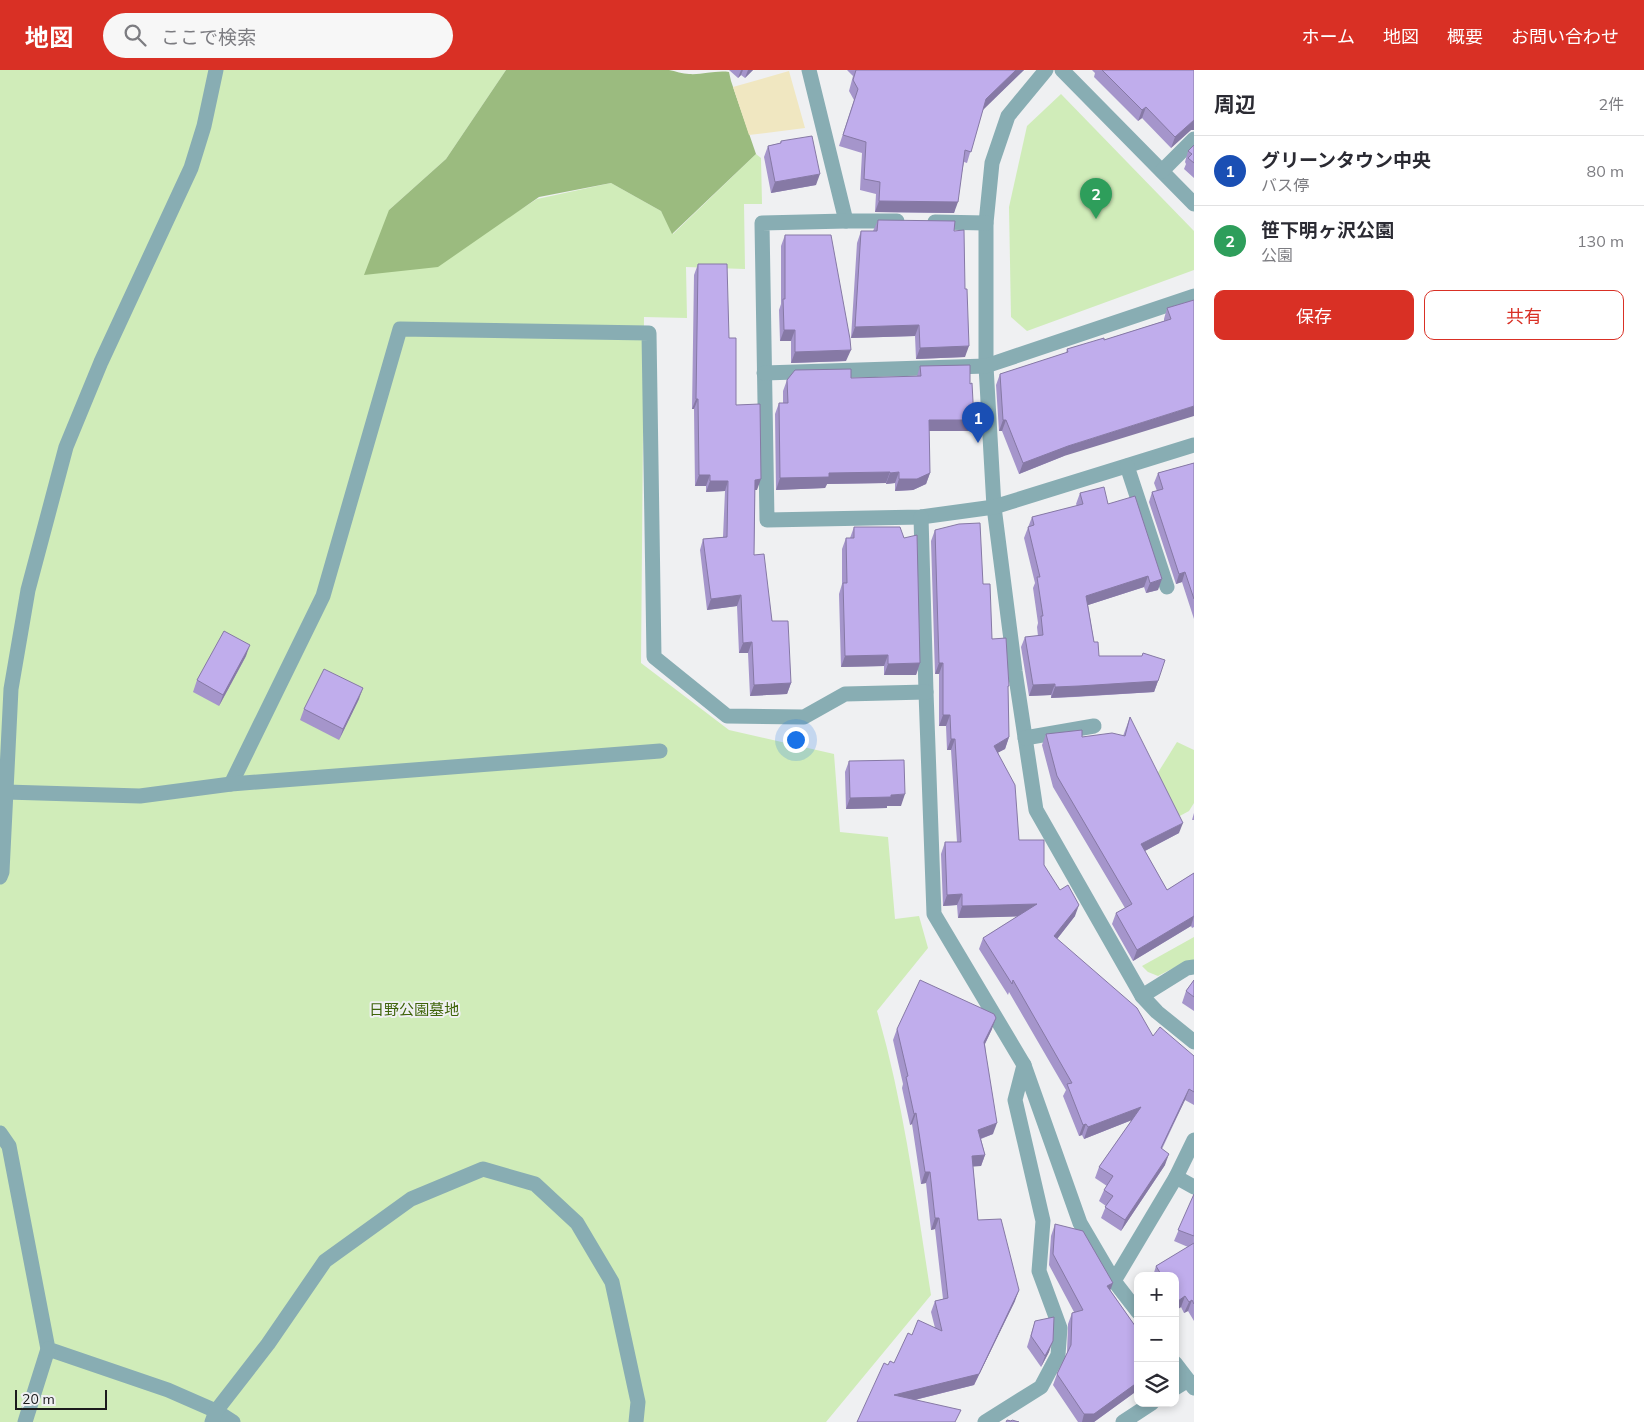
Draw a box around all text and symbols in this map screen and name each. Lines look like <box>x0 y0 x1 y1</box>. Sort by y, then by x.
search box <box>103 13 453 58</box>
icon: search <box>121 21 149 49</box>
text: 地図 <box>25 22 73 52</box>
text: ここで検索 <box>161 25 256 49</box>
text: ホーム <box>1302 25 1355 48</box>
text: 地図 <box>1383 25 1419 48</box>
text: 概要 <box>1447 25 1483 48</box>
text: お問い合わせ <box>1511 25 1619 48</box>
text: 周辺 <box>1214 91 1256 117</box>
text: 2件 <box>1598 94 1624 114</box>
text: グリーンタウン中央 <box>1261 148 1431 172</box>
text: 1 <box>1225 161 1235 181</box>
text: 80 m <box>1587 161 1624 181</box>
text: バス停 <box>1261 175 1309 195</box>
pin: 2 <box>1080 178 1112 219</box>
text: 笹下明ヶ沢公園 <box>1261 218 1394 242</box>
text: 2 <box>1225 231 1235 251</box>
text: 130 m <box>1577 231 1624 251</box>
text: 公園 <box>1261 245 1293 265</box>
button: 保存 <box>1214 290 1414 340</box>
button: 共有 <box>1424 290 1624 340</box>
pin: 1 <box>962 402 994 443</box>
your location <box>783 727 809 753</box>
park label: 日野公園墓地 <box>369 1000 459 1019</box>
map controls <box>1134 1272 1179 1407</box>
button: + <box>1134 1272 1179 1317</box>
button: − <box>1134 1317 1179 1362</box>
button: layers <box>1134 1362 1179 1407</box>
scale bar <box>15 1387 108 1410</box>
text: 20 m <box>22 1390 55 1408</box>

